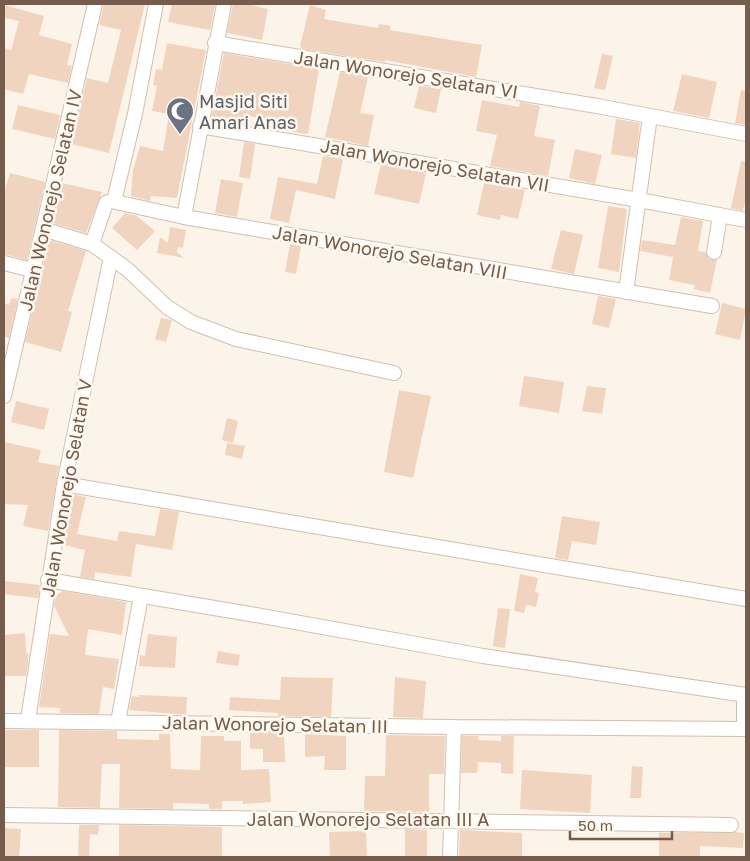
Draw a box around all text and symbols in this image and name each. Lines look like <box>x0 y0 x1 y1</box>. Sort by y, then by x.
street label: Jalan Wonorejo Selatan VI <box>292 45 520 103</box>
street label: Jalan Wonorejo Selatan IV <box>14 87 86 313</box>
place label: Masjid Siti Amari Anas <box>199 90 296 133</box>
mosque icon: Masjid Siti Amari Anas <box>165 96 195 135</box>
street label: Jalan Wonorejo Selatan VII <box>319 134 551 196</box>
street label: Jalan Wonorejo Selatan VIII <box>271 221 509 283</box>
street label: Jalan Wonorejo Selatan V <box>36 377 96 599</box>
street label: Jalan Wonorejo Selatan III <box>162 711 388 737</box>
street label: Jalan Wonorejo Selatan III A <box>247 808 489 830</box>
scale bar <box>570 808 672 840</box>
text: 50 m <box>578 816 613 834</box>

